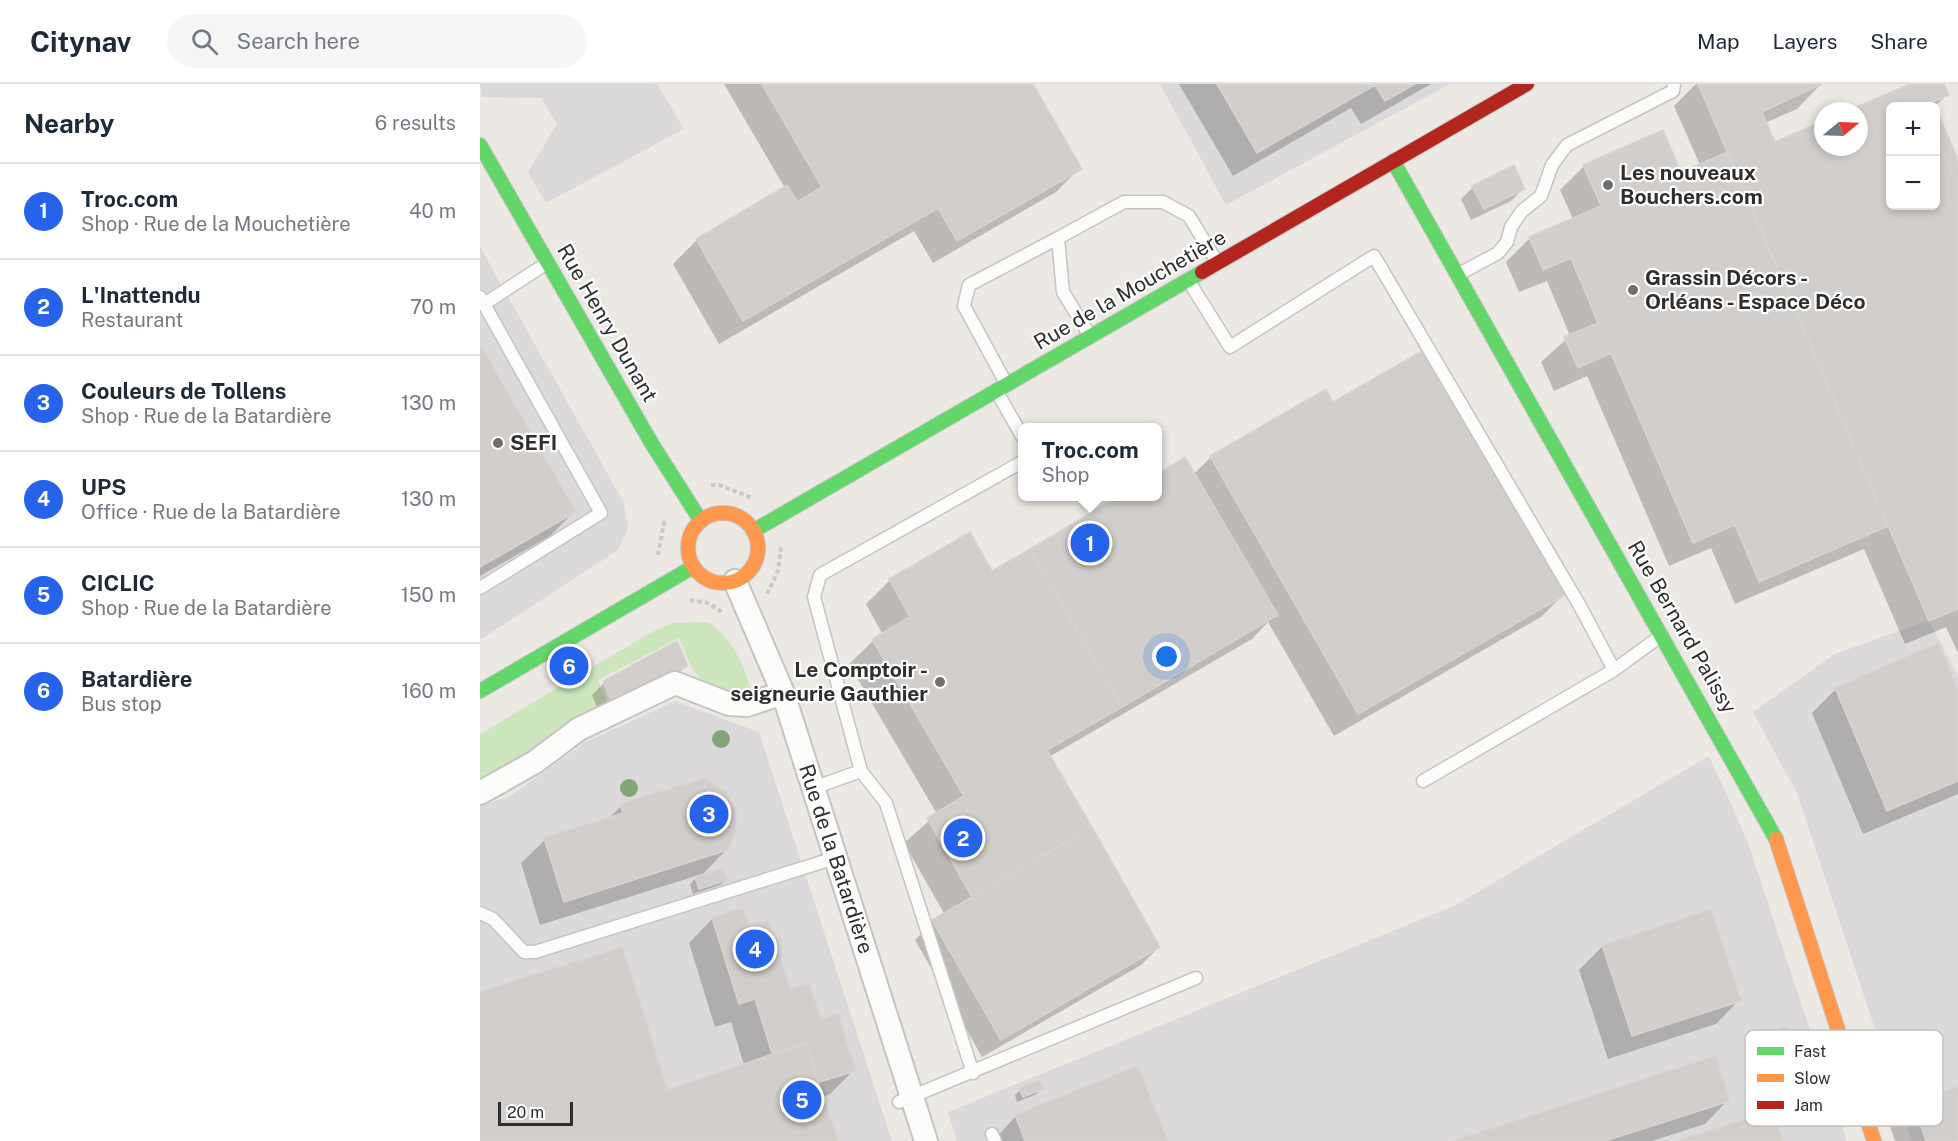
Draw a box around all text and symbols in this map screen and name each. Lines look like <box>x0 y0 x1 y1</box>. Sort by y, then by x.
search box <box>167 14 587 68</box>
text: Citynav <box>30 25 131 58</box>
icon: search <box>188 25 221 58</box>
text: Search here <box>236 28 360 54</box>
text: Map <box>1697 29 1740 54</box>
text: Layers <box>1773 29 1837 54</box>
text: Share <box>1870 29 1928 54</box>
north arrow <box>1814 102 1868 156</box>
map controls <box>1886 102 1940 210</box>
button: + <box>1886 102 1940 156</box>
text: Nearby <box>24 108 114 139</box>
text: 6 results <box>375 111 456 135</box>
button: − <box>1886 156 1940 210</box>
place label: Les nouveaux Bouchers.com <box>1620 160 1763 209</box>
marker: Les nouveaux Bouchers.com <box>1601 178 1615 192</box>
text: Troc.com <box>81 186 178 212</box>
text: 1 <box>39 199 48 223</box>
text: 40 m <box>409 199 456 223</box>
text: Shop · Rue de la Mouchetière <box>81 212 350 236</box>
street label: Rue de la Mouchetière <box>1029 224 1230 355</box>
street label: Rue Henry Dunant <box>552 239 663 406</box>
place label: Grassin Décors - Orléans - Espace Déco <box>1645 265 1866 314</box>
text: L'Inattendu <box>81 282 201 308</box>
marker: Grassin Décors - Orléans - Espace Déco <box>1626 283 1640 297</box>
text: 2 <box>37 295 50 319</box>
text: 70 m <box>410 295 456 319</box>
text: Restaurant <box>81 308 183 332</box>
text: Couleurs de Tollens <box>81 378 286 404</box>
text: 3 <box>37 391 50 415</box>
text: 130 m <box>401 391 456 415</box>
text: Shop · Rue de la Batardière <box>81 404 332 428</box>
popup <box>1018 423 1162 501</box>
place label: SEFI <box>510 430 557 455</box>
marker: SEFI <box>491 436 505 450</box>
text: Troc.com <box>1041 437 1139 463</box>
text: Shop <box>1041 463 1090 487</box>
text: UPS <box>81 474 127 500</box>
text: 4 <box>37 487 50 511</box>
text: 130 m <box>401 487 456 511</box>
text: Office · Rue de la Batardière <box>81 500 340 524</box>
pin: 1 <box>1070 520 1110 566</box>
street label: Rue Bernard Palissy <box>1623 536 1742 718</box>
text: CICLIC <box>81 570 155 596</box>
text: 5 <box>37 583 50 607</box>
text: 150 m <box>401 583 456 607</box>
text: Shop · Rue de la Batardière <box>81 596 332 620</box>
your location <box>1152 642 1181 671</box>
pin: 6 <box>550 644 589 688</box>
place label: Le Comptoir - seigneurie Gauthier <box>730 657 928 706</box>
text: Batardière <box>81 666 192 692</box>
marker: Le Comptoir - seigneurie Gauthier <box>933 675 947 689</box>
text: 6 <box>37 679 50 703</box>
text: 160 m <box>401 679 456 703</box>
text: Bus stop <box>81 692 162 716</box>
street label: Rue de la Batardière <box>794 761 879 957</box>
pin: 3 <box>690 792 728 836</box>
pin: 2 <box>944 816 982 861</box>
pin: 4 <box>736 926 774 972</box>
legend <box>1745 1030 1943 1126</box>
text: Fast <box>1794 1042 1826 1061</box>
text: Slow <box>1794 1069 1831 1088</box>
pin: 5 <box>782 1078 822 1122</box>
text: Jam <box>1794 1096 1823 1115</box>
scale bar <box>498 1099 573 1126</box>
text: 20 m <box>507 1103 544 1122</box>

